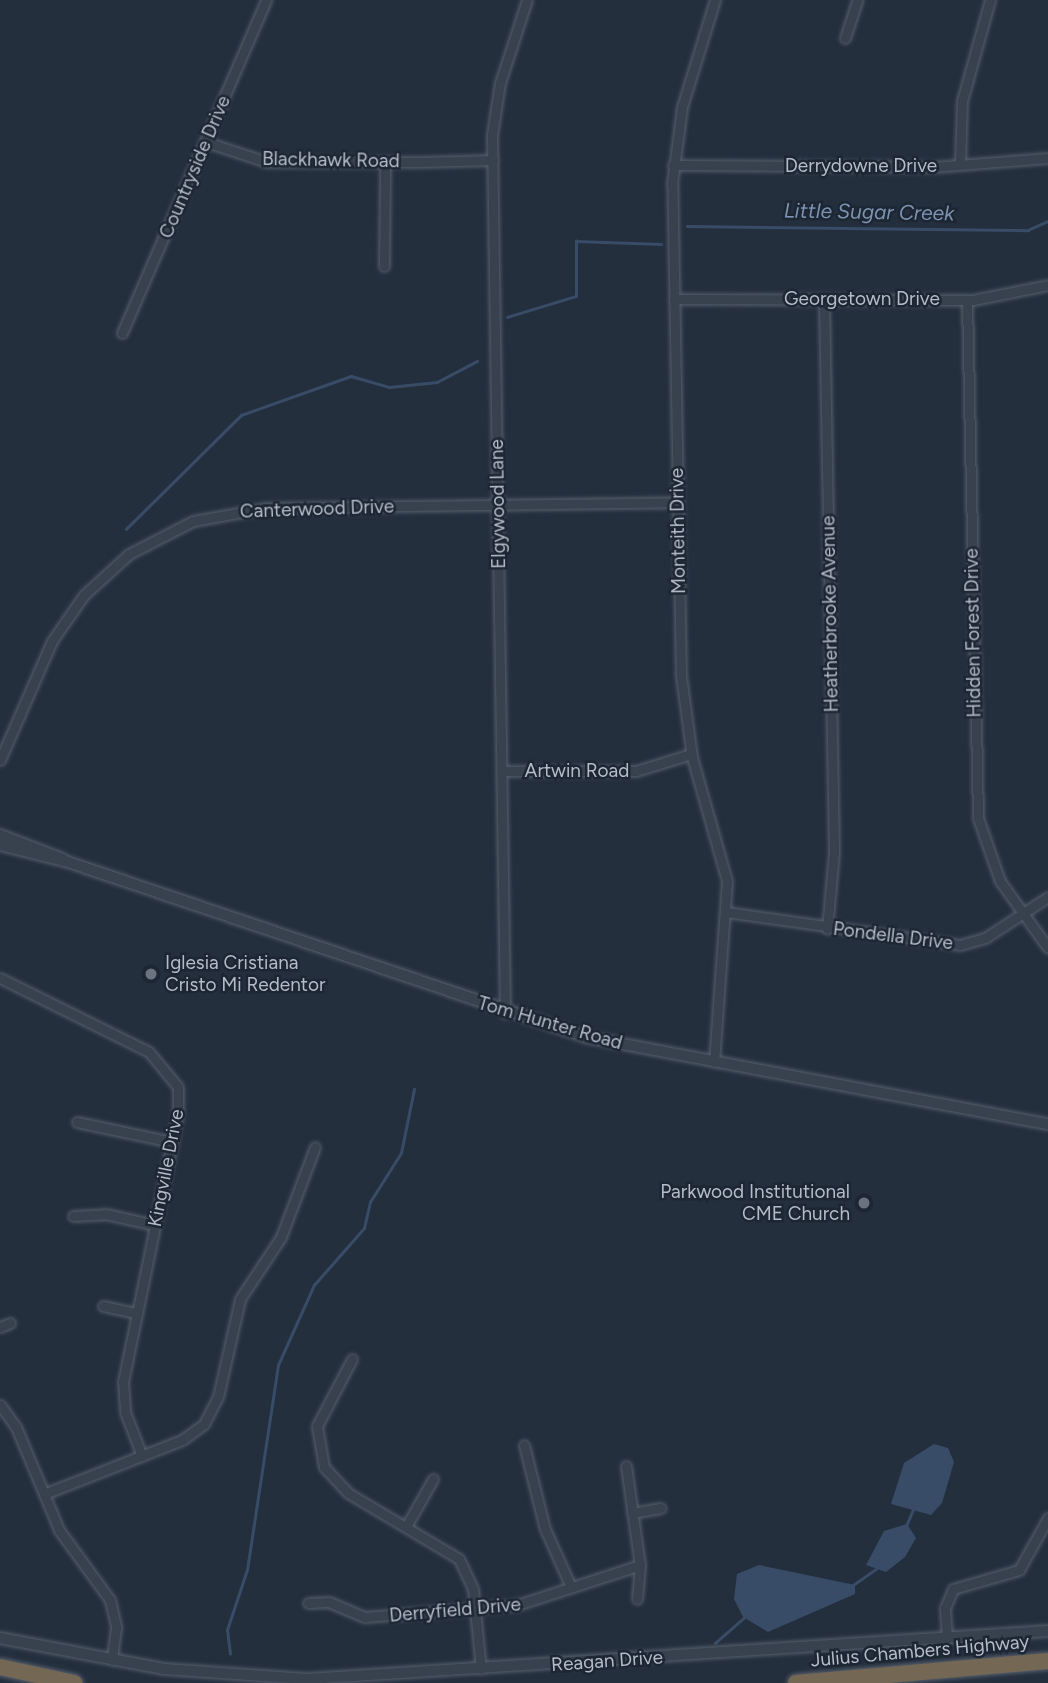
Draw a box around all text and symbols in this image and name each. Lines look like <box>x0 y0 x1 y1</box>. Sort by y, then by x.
street label: Countryside Drive <box>155 92 235 242</box>
street label: Blackhawk Road <box>262 147 400 173</box>
street label: Derrydowne Drive <box>785 155 937 177</box>
water label: Little Sugar Creek <box>784 198 954 226</box>
street label: Georgetown Drive <box>784 288 940 310</box>
street label: Elgywood Lane <box>485 439 511 569</box>
street label: Monteith Drive <box>666 468 690 594</box>
street label: Canterwood Drive <box>239 495 395 523</box>
street label: Heatherbrooke Avenue <box>817 515 843 713</box>
street label: Hidden Forest Drive <box>960 548 986 718</box>
street label: Artwin Road <box>525 760 629 782</box>
street label: Pondella Drive <box>832 917 954 955</box>
place label: Iglesia Cristiana Cristo Mi Redentor <box>165 952 325 996</box>
marker: Iglesia Cristiana Cristo Mi Redentor <box>143 966 159 982</box>
street label: Tom Hunter Road <box>475 992 625 1054</box>
street label: Kingville Drive <box>143 1107 189 1229</box>
place label: Parkwood Institutional CME Church <box>660 1181 850 1225</box>
marker: Parkwood Institutional CME Church <box>856 1195 872 1211</box>
street label: Derryfield Drive <box>388 1593 522 1627</box>
street label: Julius Chambers Highway <box>810 1630 1030 1672</box>
street label: Reagan Drive <box>550 1646 664 1676</box>

